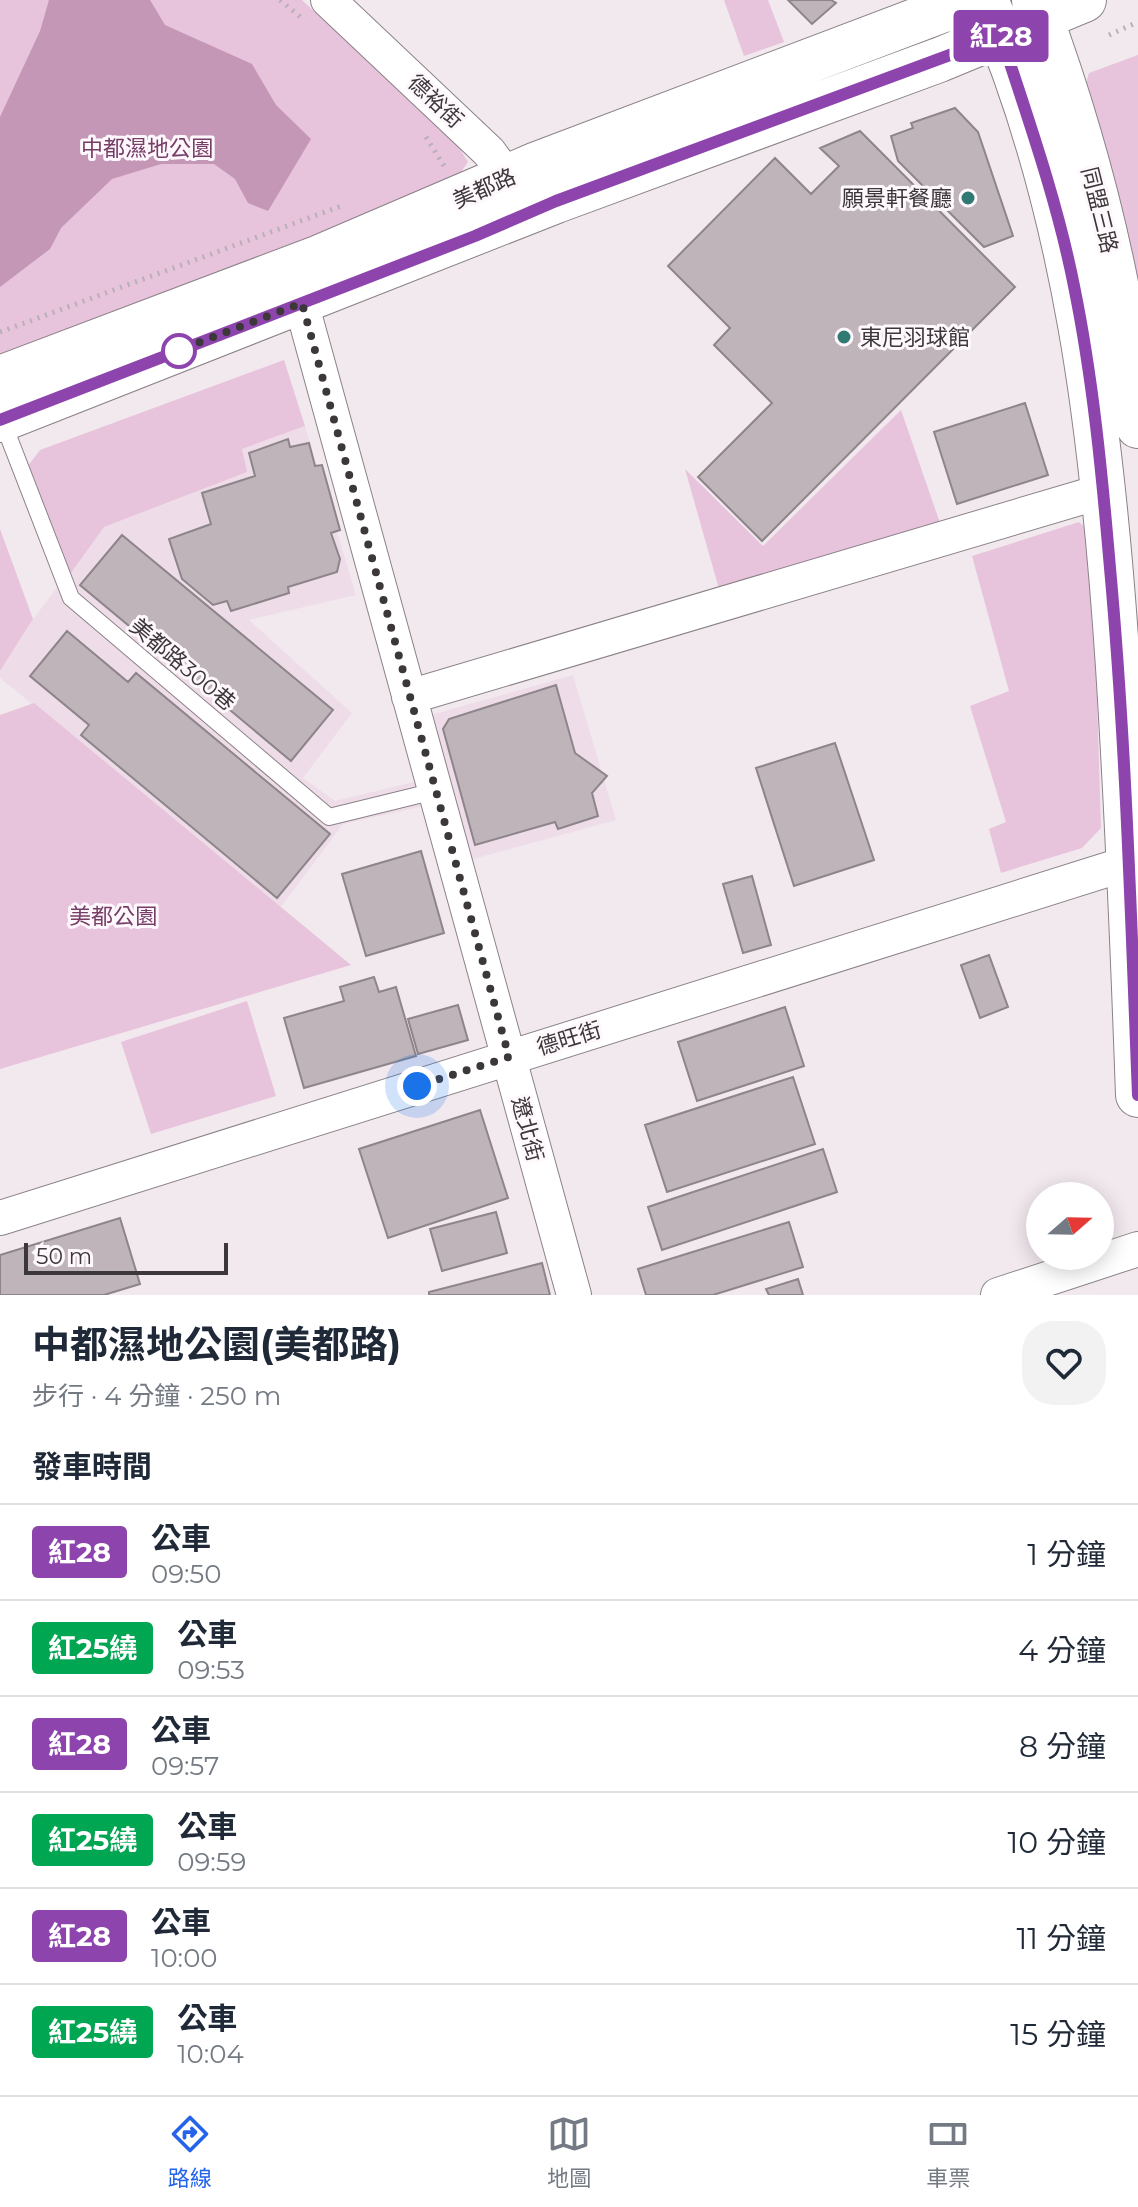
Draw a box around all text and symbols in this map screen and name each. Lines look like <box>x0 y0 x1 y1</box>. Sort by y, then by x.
line badge: 紅28 <box>955 10 1047 62</box>
text: 紅28 <box>969 19 1033 53</box>
street label: 德裕街 <box>402 69 469 134</box>
park label: 中都濕地公園 <box>81 135 213 162</box>
street label: 美都路 <box>449 163 520 214</box>
street label: 同盟三路 <box>1076 164 1123 256</box>
place label: 願景軒餐廳 <box>842 185 952 212</box>
marker: 願景軒餐廳 <box>959 189 977 207</box>
place label: 東尼羽球館 <box>860 324 970 351</box>
marker: 東尼羽球館 <box>835 328 853 346</box>
unlabelled marker <box>162 334 196 368</box>
street label: 美都路300巷 <box>124 612 241 716</box>
park label: 美都公園 <box>69 903 157 930</box>
street label: 德旺街 <box>534 1016 605 1061</box>
your location <box>397 1066 437 1106</box>
street label: 遼北街 <box>506 1094 549 1165</box>
north arrow <box>1026 1182 1114 1270</box>
map controls <box>1026 1182 1114 1270</box>
scale bar <box>24 1239 228 1275</box>
text: 50 m <box>36 1243 92 1270</box>
text: 中都濕地公園(美都路) <box>32 1321 401 1368</box>
button: heart <box>1022 1321 1106 1405</box>
text: 步行 · 4 分鐘 · 250 m <box>32 1380 281 1412</box>
text: 發車時間 <box>32 1448 152 1485</box>
text: 公車 <box>151 1520 211 1557</box>
text: 紅28 <box>48 1535 111 1569</box>
text: 1 分鐘 <box>1027 1536 1106 1573</box>
text: 09:50 <box>151 1558 222 1590</box>
text: 公車 <box>177 1616 237 1653</box>
text: 紅25繞 <box>48 1631 137 1665</box>
text: 4 分鐘 <box>1018 1632 1106 1669</box>
text: 09:53 <box>177 1654 245 1686</box>
text: 公車 <box>151 1712 211 1749</box>
text: 紅28 <box>48 1727 111 1761</box>
text: 8 分鐘 <box>1019 1728 1106 1765</box>
text: 09:57 <box>151 1750 219 1782</box>
text: 公車 <box>177 1808 237 1845</box>
text: 紅25繞 <box>48 1823 137 1857</box>
text: 10 分鐘 <box>1007 1824 1106 1861</box>
text: 09:59 <box>177 1846 246 1878</box>
text: 公車 <box>151 1904 211 1941</box>
text: 紅28 <box>48 1919 111 1953</box>
text: 11 分鐘 <box>1016 1920 1106 1957</box>
text: 10:00 <box>151 1942 218 1974</box>
text: 公車 <box>177 2000 237 2037</box>
text: 紅25繞 <box>48 2015 137 2049</box>
text: 15 分鐘 <box>1010 2016 1106 2053</box>
text: 10:04 <box>177 2038 244 2070</box>
tab: 路線 <box>168 2112 212 2192</box>
tab: 地圖 <box>547 2112 591 2192</box>
tab: 車票 <box>926 2112 970 2192</box>

